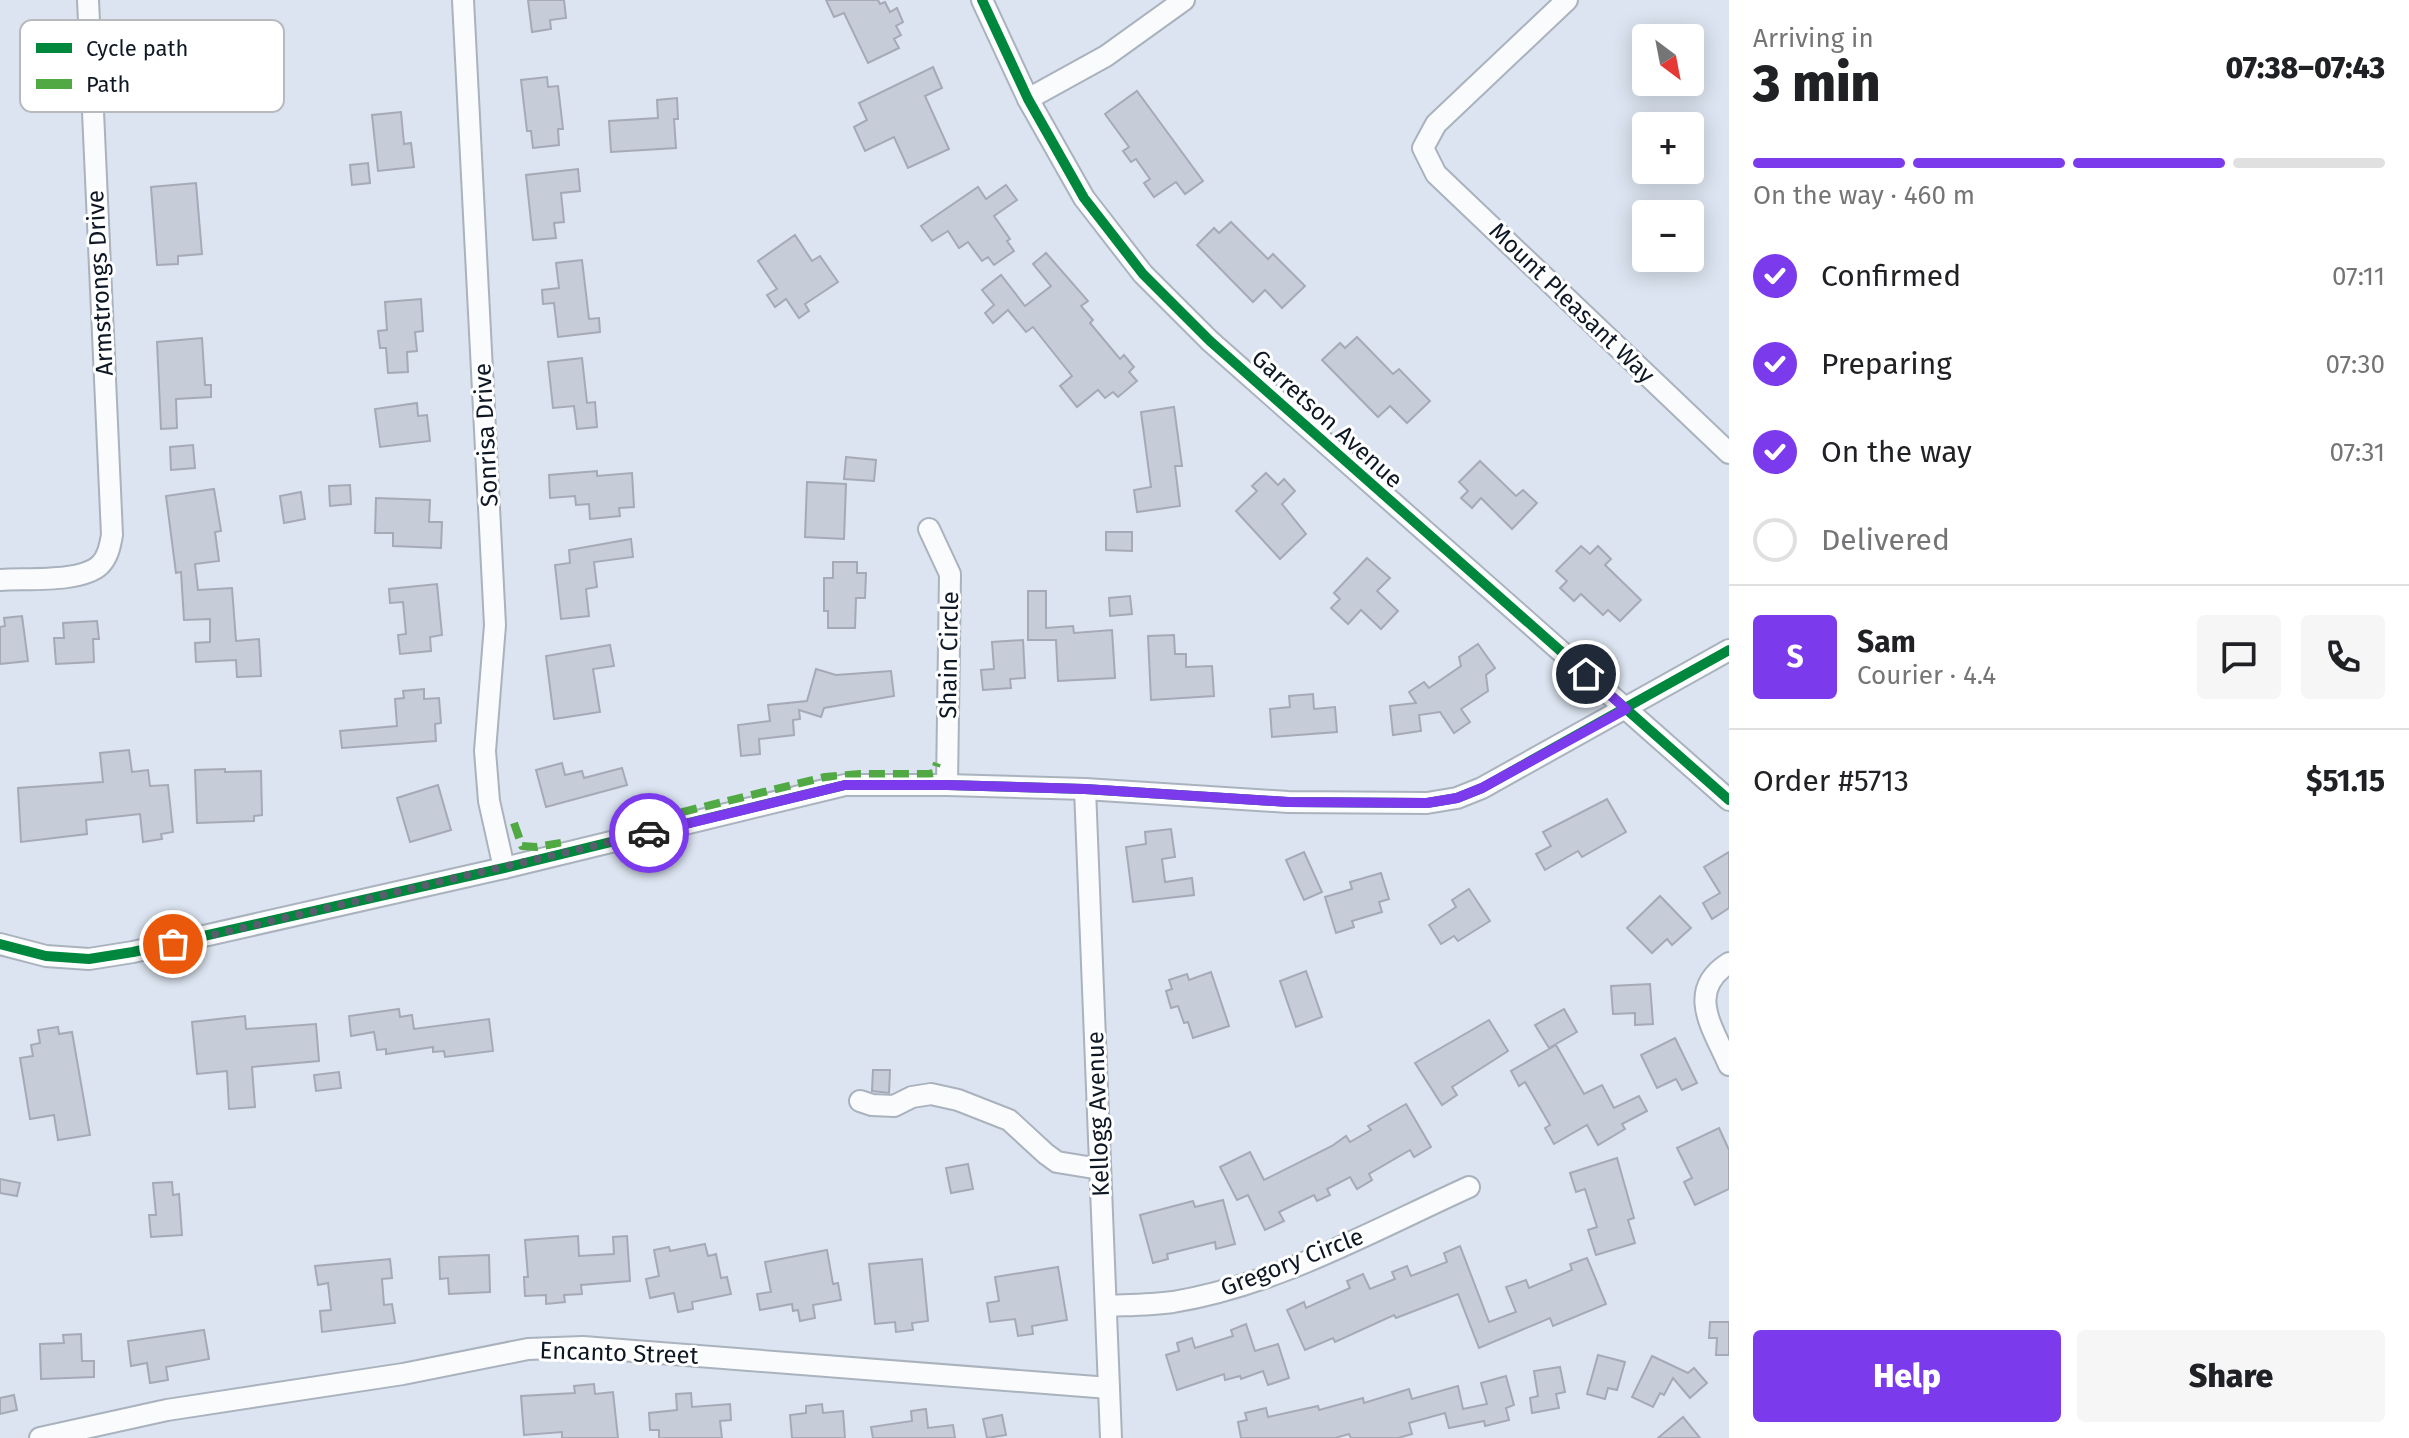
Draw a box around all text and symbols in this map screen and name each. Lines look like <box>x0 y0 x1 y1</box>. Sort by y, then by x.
legend <box>20 20 284 112</box>
text: Arriving in <box>1753 23 1874 54</box>
north arrow <box>1632 24 1704 96</box>
map controls <box>1632 24 1704 272</box>
text: Cycle path <box>86 35 188 62</box>
text: 07:38–07:43 <box>2226 50 2385 86</box>
text: 3 min <box>1753 52 1881 115</box>
text: Path <box>86 71 130 98</box>
button: + <box>1632 112 1704 184</box>
text: On the way · 460 m <box>1753 180 1975 211</box>
street label: Armstrongs Drive <box>81 189 119 377</box>
button: − <box>1632 200 1704 272</box>
street label: Mount Pleasant Way <box>1484 217 1661 389</box>
icon: check <box>1753 254 1797 298</box>
text: Confirmed <box>1821 258 1961 294</box>
text: 07:11 <box>2332 261 2385 292</box>
icon: check <box>1753 342 1797 386</box>
street label: Garretson Avenue <box>1246 344 1408 494</box>
text: Preparing <box>1821 346 1952 382</box>
text: 07:30 <box>2326 349 2385 380</box>
street label: Sonrisa Drive <box>468 362 504 508</box>
icon: check <box>1753 430 1797 474</box>
text: On the way <box>1821 434 1972 470</box>
text: 07:31 <box>2329 437 2385 468</box>
text: Delivered <box>1821 522 1950 558</box>
street label: Shain Circle <box>934 591 964 719</box>
button: chat <box>2197 615 2281 699</box>
button: phone <box>2301 615 2385 699</box>
text: Sam <box>1857 624 1916 660</box>
text: S <box>1786 639 1804 675</box>
pin <box>1552 640 1620 708</box>
icon: home <box>1564 652 1608 696</box>
text: Courier · 4.4 <box>1857 660 1996 691</box>
text: Order #5713 <box>1753 763 1909 799</box>
text: $51.15 <box>2306 763 2385 799</box>
courier <box>609 793 689 873</box>
icon: car <box>627 811 671 855</box>
pin <box>139 910 207 978</box>
icon: bag <box>151 922 195 966</box>
street label: Kellogg Avenue <box>1081 1031 1115 1197</box>
street label: Gregory Circle <box>1217 1222 1367 1302</box>
button: Help <box>1753 1330 2061 1422</box>
button: Share <box>2077 1330 2385 1422</box>
street label: Encanto Street <box>539 1336 699 1370</box>

